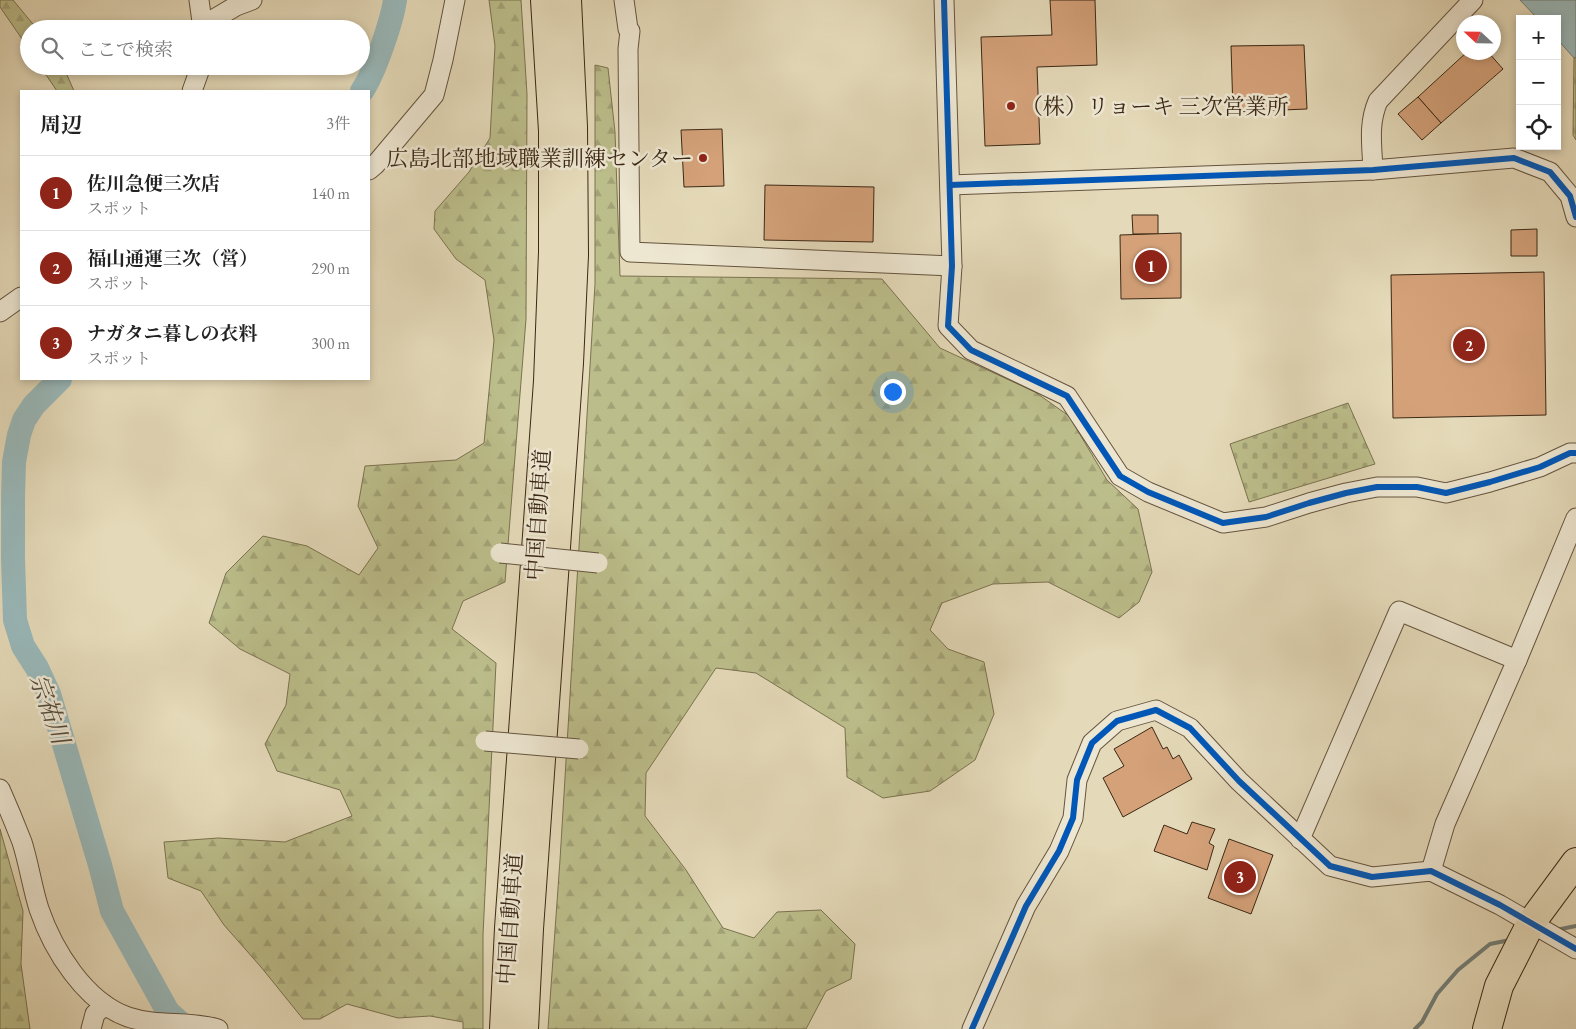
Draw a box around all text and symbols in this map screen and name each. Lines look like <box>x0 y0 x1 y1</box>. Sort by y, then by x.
north arrow <box>1456 15 1501 60</box>
map controls <box>1516 15 1561 150</box>
button: + <box>1516 15 1561 60</box>
search box <box>20 20 370 75</box>
icon: search <box>38 34 66 62</box>
text: ここで検索 <box>78 37 173 62</box>
button: − <box>1516 60 1561 105</box>
place label: （株）リョーキ 三次営業所 <box>1021 92 1289 121</box>
marker: （株）リョーキ 三次営業所 <box>1005 100 1017 112</box>
button: locate <box>1516 105 1561 150</box>
text: 周辺 <box>40 111 82 138</box>
text: 3件 <box>326 113 350 134</box>
place label: 広島北部地域職業訓練センター <box>386 144 693 173</box>
marker: 広島北部地域職業訓練センター <box>697 152 709 164</box>
text: 佐川急便三次店 <box>87 171 220 196</box>
text: 1 <box>52 183 60 204</box>
text: 140 m <box>311 183 350 204</box>
text: スポット <box>87 198 151 219</box>
text: 福山通運三次（営） <box>87 246 258 271</box>
pin: 1 <box>1135 247 1167 285</box>
text: 2 <box>52 258 60 279</box>
text: 290 m <box>311 258 350 279</box>
text: スポット <box>87 273 151 294</box>
text: ナガタニ暮しの衣料 <box>87 321 258 346</box>
pin: 2 <box>1453 326 1485 364</box>
text: 3 <box>52 333 60 354</box>
text: 300 m <box>311 333 350 354</box>
text: スポット <box>87 348 151 369</box>
your location <box>880 379 906 405</box>
street label: 中国自動車道 <box>519 448 557 582</box>
water label: 宗祐川 <box>23 670 78 751</box>
street label: 中国自動車道 <box>491 852 529 986</box>
pin: 3 <box>1224 858 1256 896</box>

